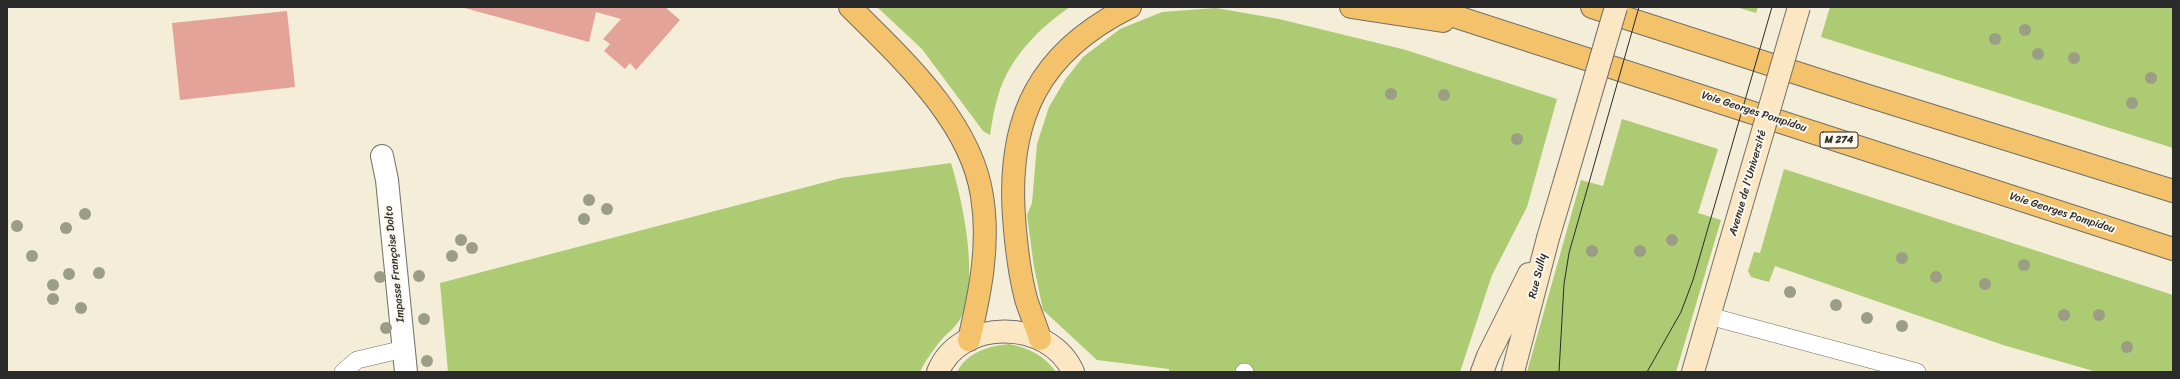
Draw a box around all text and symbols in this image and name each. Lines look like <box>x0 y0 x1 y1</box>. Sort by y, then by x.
street label: Voie Georges Pompidou <box>1700 89 1808 135</box>
street label: Avenue de l'Université <box>1727 129 1769 237</box>
road number: M 274 <box>1820 132 1858 148</box>
street label: Voie Georges Pompidou <box>2008 190 2116 236</box>
street label: Impasse Françoise Dolto <box>382 205 408 323</box>
street label: Rue Sully <box>1526 252 1550 300</box>

